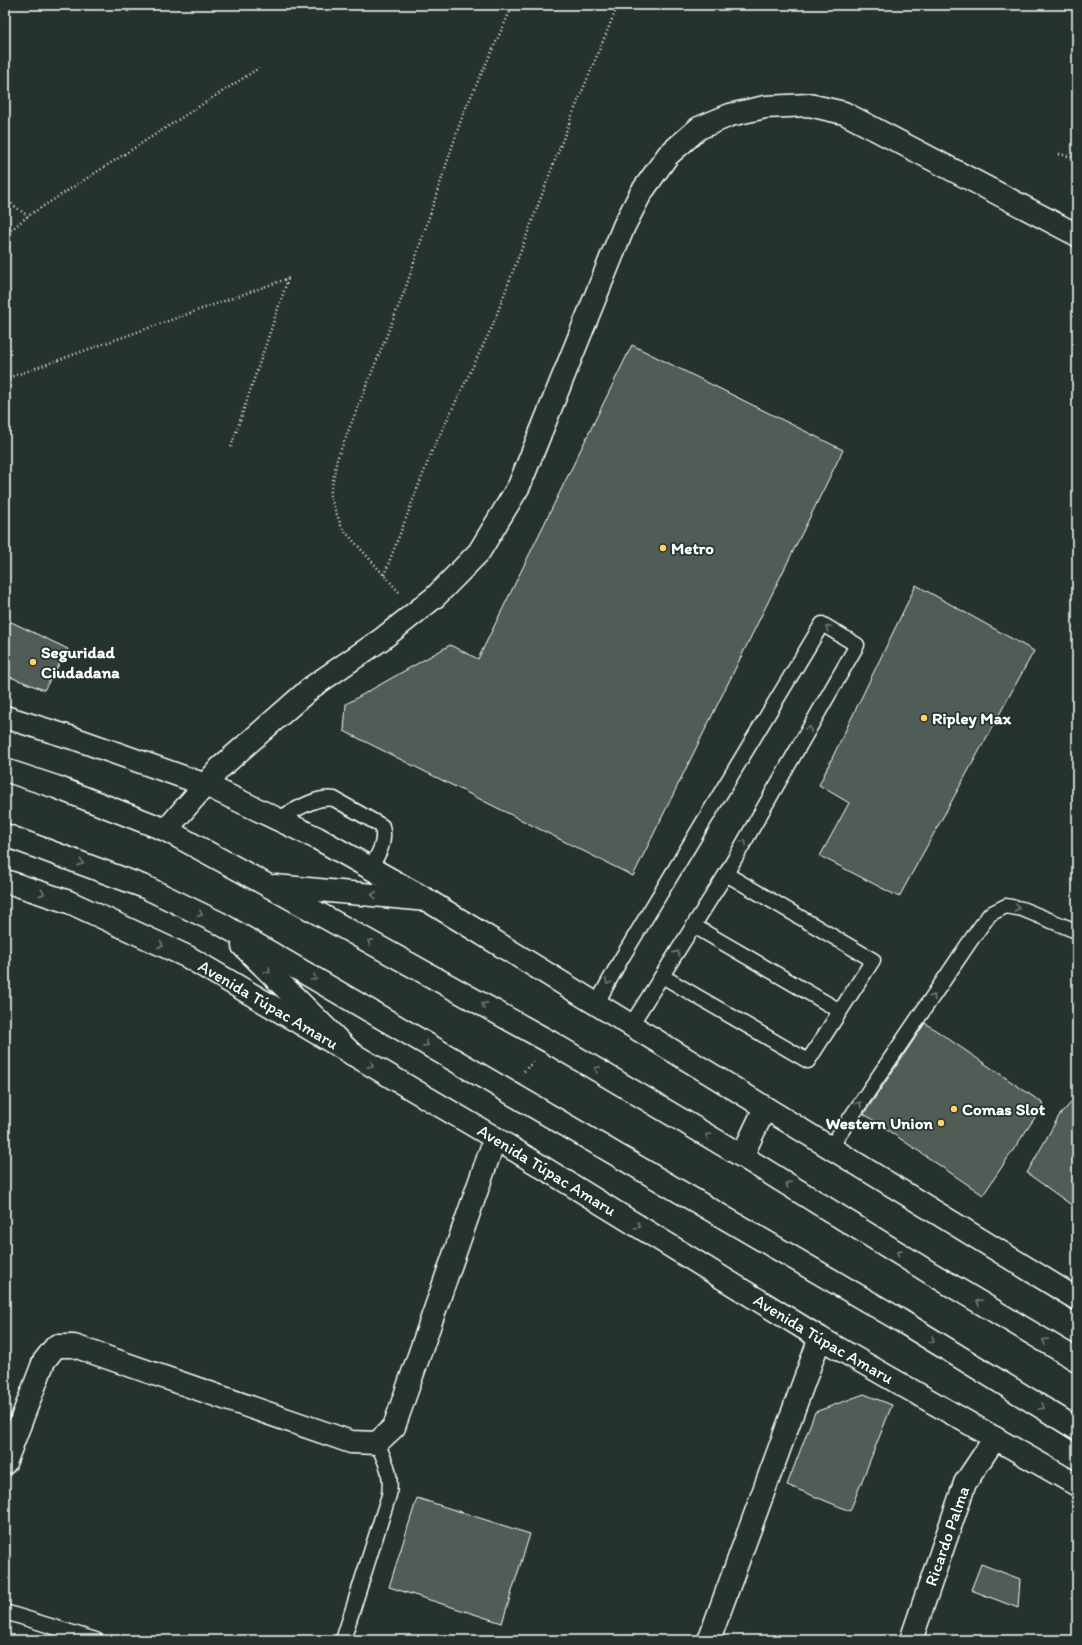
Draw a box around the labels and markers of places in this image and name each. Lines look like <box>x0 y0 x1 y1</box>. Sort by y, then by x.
place label: Metro <box>671 538 714 558</box>
marker: Metro <box>658 543 668 553</box>
place label: Seguridad Ciudadana <box>41 642 120 682</box>
marker: Seguridad Ciudadana <box>28 657 38 667</box>
place label: Ripley Max <box>932 708 1012 729</box>
marker: Ripley Max <box>919 713 929 723</box>
place label: Comas Slot <box>962 1099 1046 1119</box>
marker: Comas Slot <box>949 1104 959 1114</box>
place label: Western Union <box>826 1113 933 1133</box>
marker: Western Union <box>936 1118 946 1128</box>

